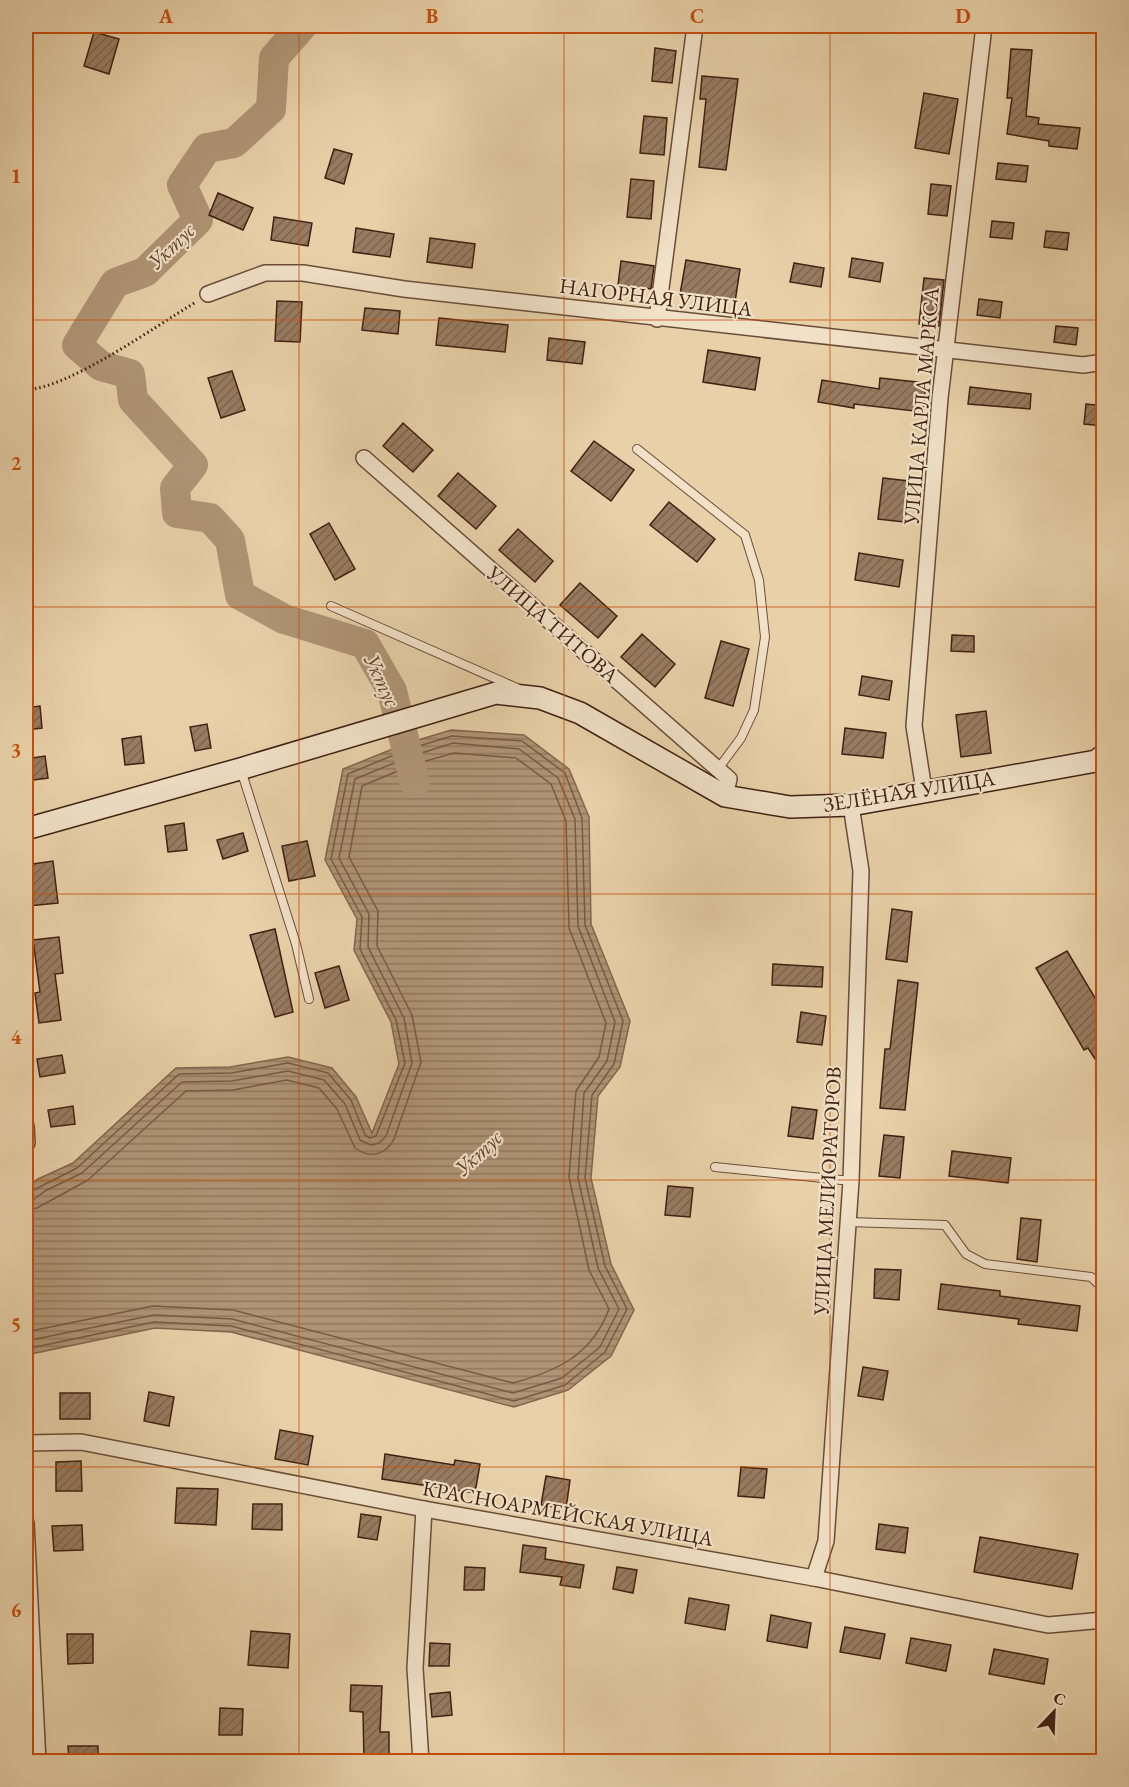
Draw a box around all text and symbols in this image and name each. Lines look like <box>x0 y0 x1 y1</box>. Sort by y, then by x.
text: A <box>158 3 174 29</box>
text: B <box>426 3 438 29</box>
text: C <box>690 3 704 29</box>
text: D <box>955 3 971 29</box>
text: 1 <box>11 163 21 189</box>
water label: Уктус <box>141 216 202 276</box>
street label: НАГОРНАЯ УЛИЦА <box>558 272 754 322</box>
street label: УЛИЦА КАРЛА МАРКСА <box>897 286 945 527</box>
text: 2 <box>11 450 22 476</box>
street label: УЛИЦА ТИТОВА <box>481 559 625 689</box>
water label: Уктус <box>357 649 407 712</box>
text: 3 <box>11 737 21 763</box>
street label: ЗЕЛЁНАЯ УЛИЦА <box>821 764 997 818</box>
text: 4 <box>11 1024 22 1050</box>
street label: УЛИЦА МЕЛИОРАТОРОВ <box>807 1066 847 1317</box>
water label: Уктус <box>448 1123 509 1182</box>
text: 5 <box>11 1311 21 1337</box>
street label: КРАСНОАРМЕЙСКАЯ УЛИЦА <box>421 1474 716 1552</box>
text: 6 <box>11 1597 22 1623</box>
north arrow <box>1024 1682 1084 1742</box>
text: С <box>1050 1687 1069 1711</box>

